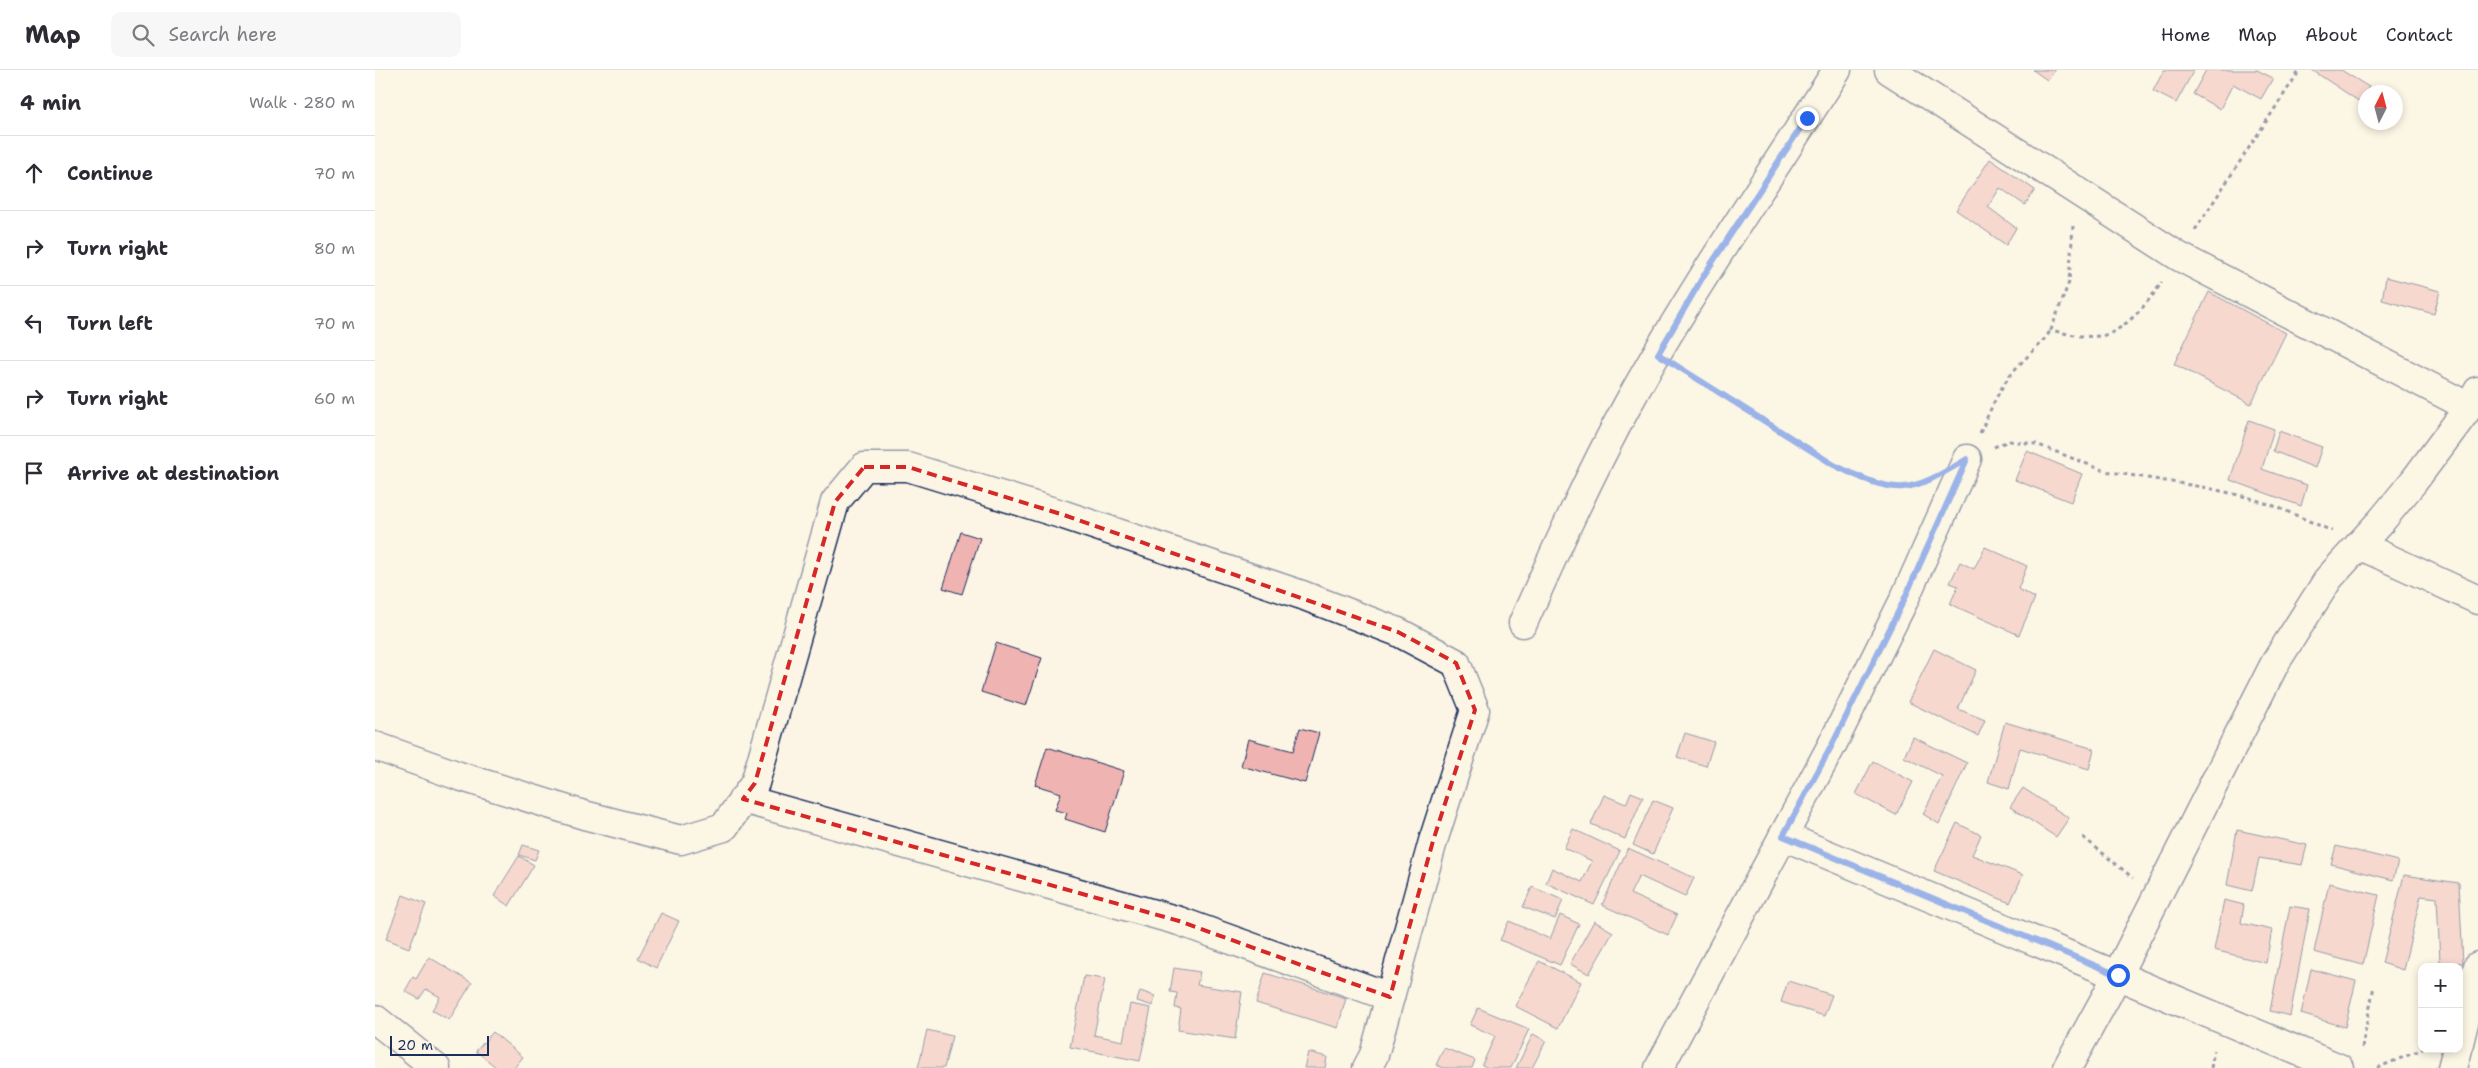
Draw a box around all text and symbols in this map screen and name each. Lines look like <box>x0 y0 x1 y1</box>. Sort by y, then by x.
search box <box>111 12 461 57</box>
text: Map <box>25 19 81 51</box>
icon: search <box>129 21 157 49</box>
text: Search here <box>169 22 277 47</box>
text: Home <box>2161 23 2210 47</box>
text: Map <box>2238 23 2277 47</box>
text: About <box>2305 23 2358 47</box>
text: Contact <box>2386 23 2453 47</box>
north arrow <box>2358 85 2403 130</box>
text: 4 min <box>20 89 81 117</box>
text: Walk · 280 m <box>249 92 355 113</box>
route end <box>1796 107 1819 130</box>
icon: ahead <box>20 159 48 187</box>
text: Continue <box>67 161 153 186</box>
text: 70 m <box>314 163 355 184</box>
icon: right <box>20 234 48 262</box>
text: Turn right <box>67 236 168 261</box>
text: 80 m <box>314 238 355 259</box>
icon: left <box>20 309 48 337</box>
text: Turn left <box>67 311 153 336</box>
text: 70 m <box>314 313 355 334</box>
icon: right <box>20 384 48 412</box>
text: Turn right <box>67 386 168 411</box>
text: 60 m <box>314 388 355 409</box>
icon: arrive <box>20 459 48 487</box>
text: Arrive at destination <box>67 461 279 486</box>
map controls <box>2418 963 2463 1053</box>
button: + <box>2418 963 2463 1008</box>
route start <box>2107 964 2130 987</box>
button: − <box>2418 1008 2463 1053</box>
scale bar <box>390 1033 489 1056</box>
text: 20 m <box>397 1036 433 1054</box>

